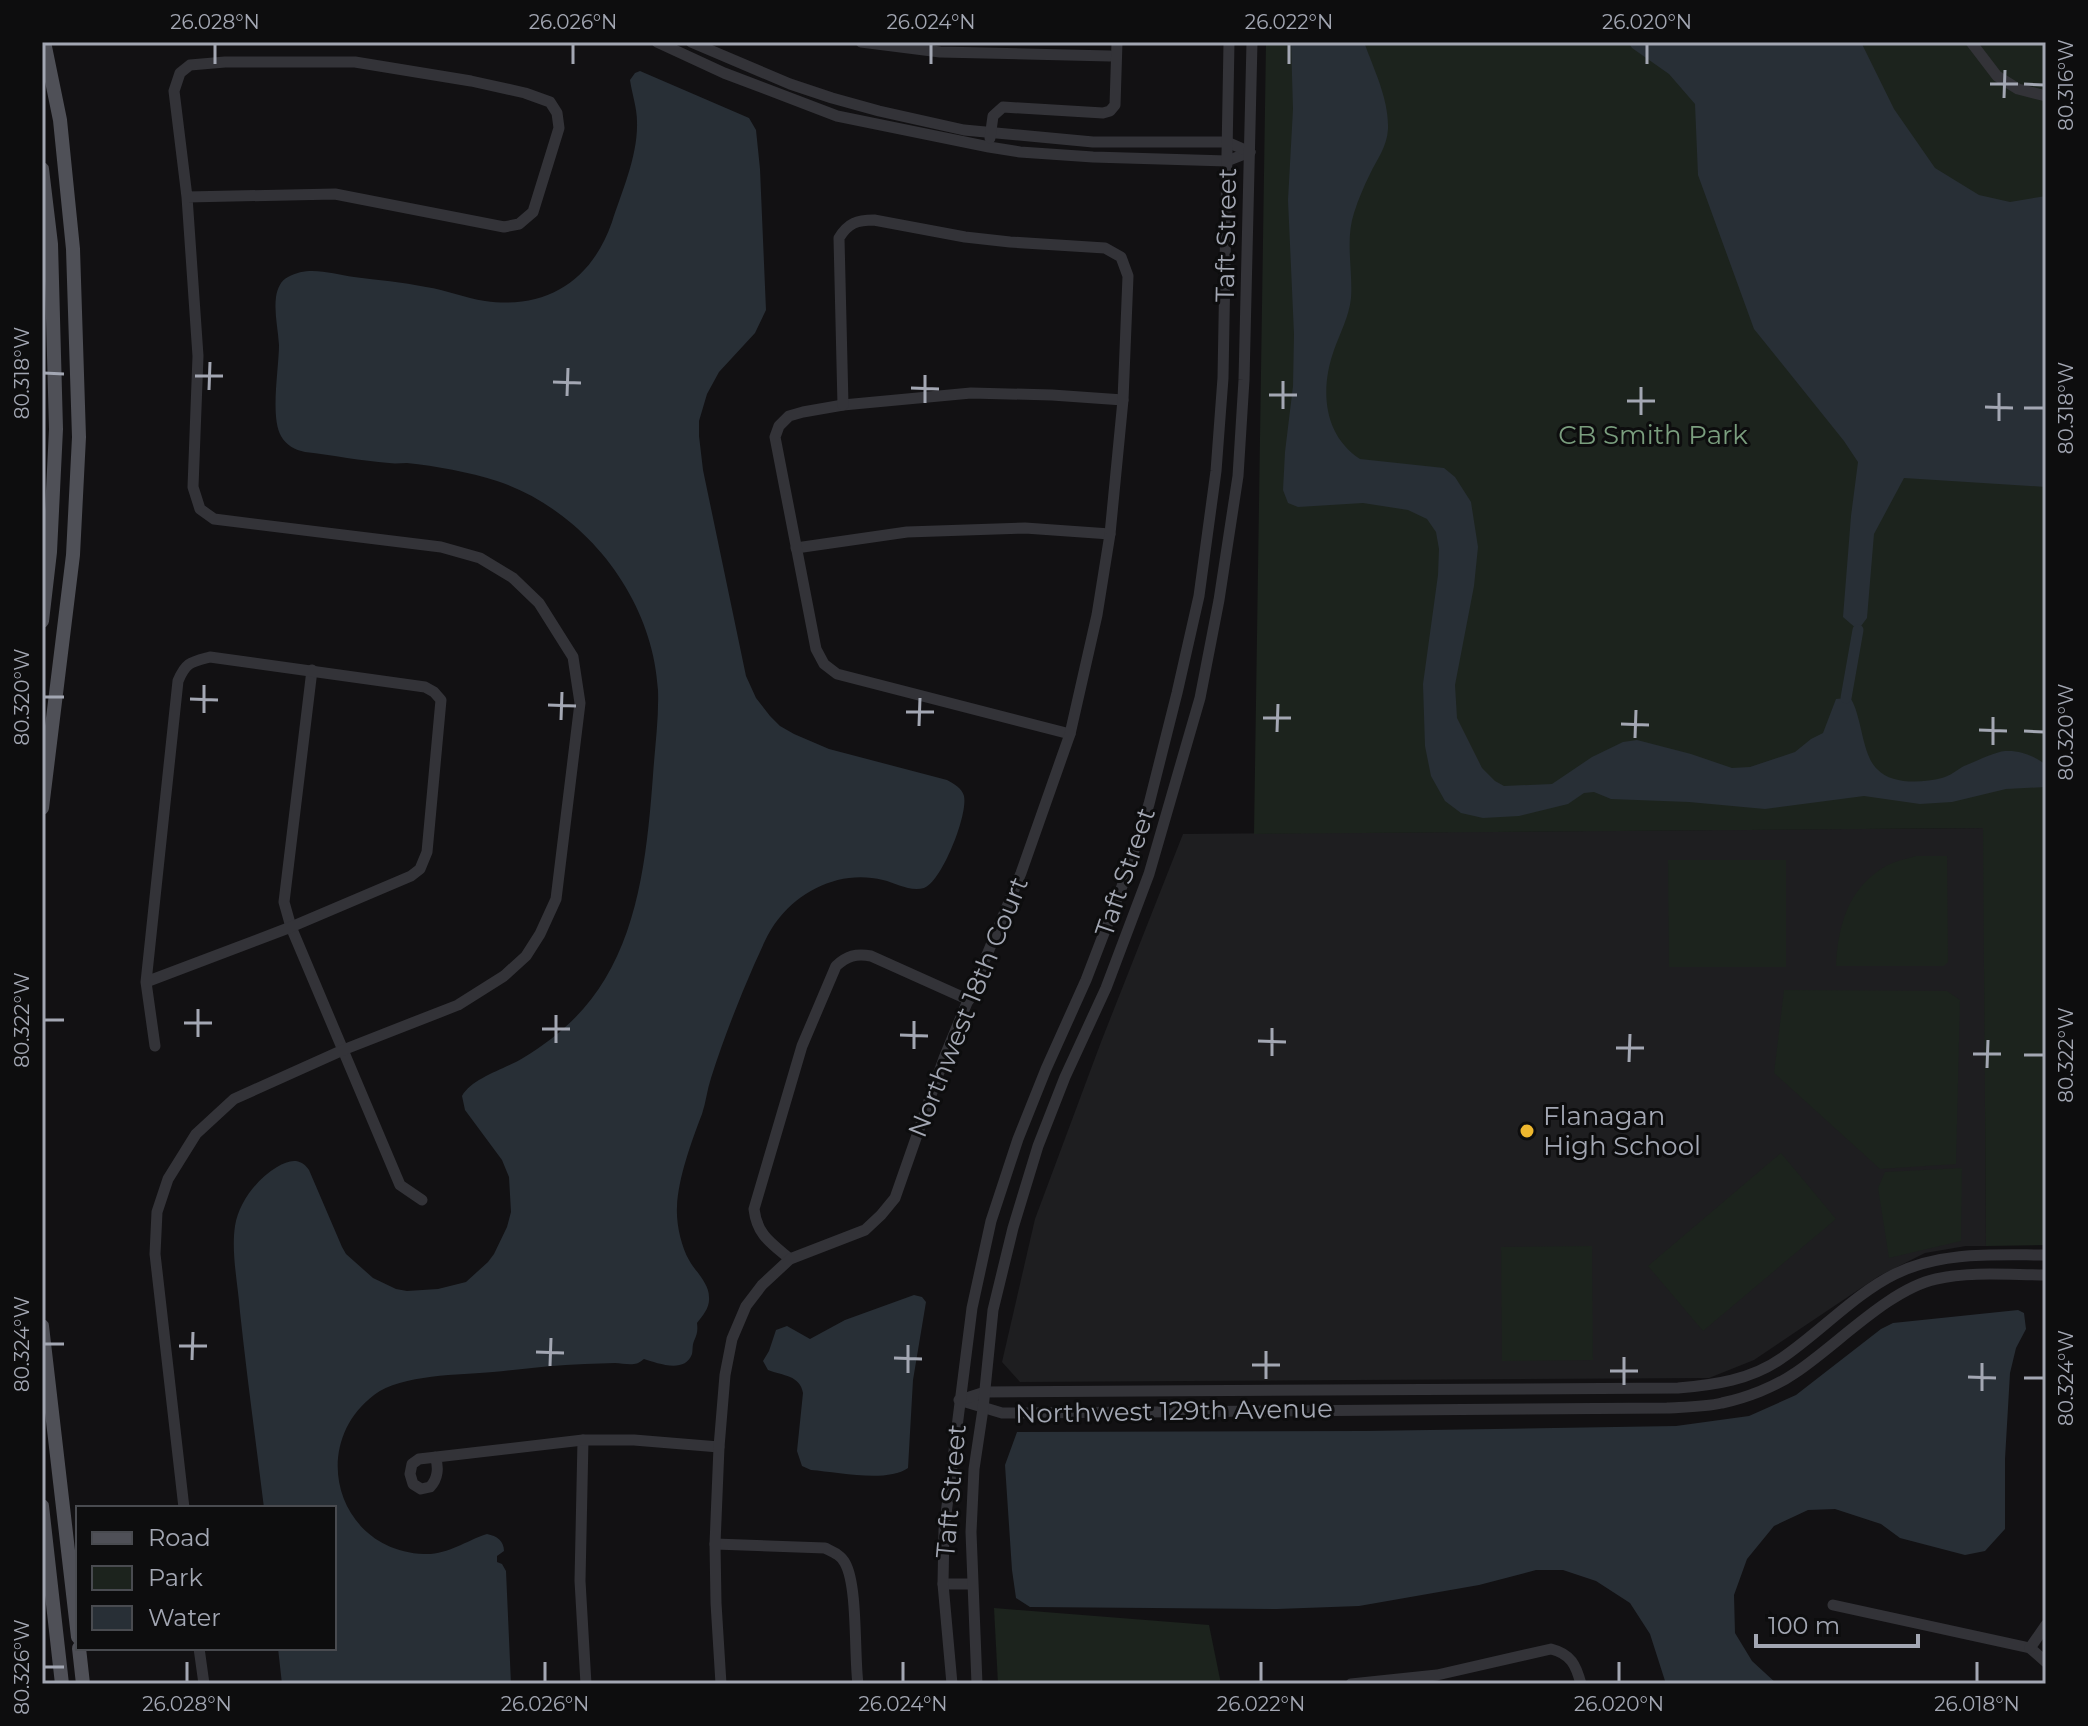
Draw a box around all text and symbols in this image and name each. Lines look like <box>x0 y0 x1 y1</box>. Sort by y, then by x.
text: 26.028°N <box>170 10 260 34</box>
text: 26.026°N <box>529 10 617 34</box>
text: 26.024°N <box>886 10 976 34</box>
text: 26.022°N <box>1245 10 1333 34</box>
text: 26.020°N <box>1602 10 1692 34</box>
text: 80.316°W <box>2054 39 2078 131</box>
street label: Taft Street <box>1209 168 1243 302</box>
text: 80.318°W <box>10 327 34 419</box>
text: 80.318°W <box>2054 362 2078 454</box>
park label: CB Smith Park <box>1558 419 1748 451</box>
text: 80.320°W <box>10 648 34 746</box>
text: 80.320°W <box>2054 683 2078 781</box>
street label: Taft Street <box>1088 803 1162 941</box>
street label: Northwest 18th Court <box>901 872 1035 1142</box>
text: 80.322°W <box>10 972 34 1068</box>
text: 80.322°W <box>2054 1007 2078 1103</box>
place label: Flanagan High School <box>1543 1100 1701 1162</box>
marker: Flanagan High School <box>1518 1122 1536 1140</box>
text: 80.324°W <box>10 1296 34 1392</box>
text: 80.324°W <box>2054 1330 2078 1426</box>
street label: Northwest 129th Avenue <box>1015 1392 1333 1430</box>
street label: Taft Street <box>929 1423 973 1559</box>
legend <box>76 1506 336 1650</box>
text: Road <box>148 1523 211 1552</box>
text: Park <box>148 1563 203 1592</box>
scale bar <box>1756 1598 1918 1648</box>
text: Water <box>148 1603 221 1632</box>
text: 100 m <box>1768 1611 1840 1640</box>
text: 80.326°W <box>10 1619 34 1715</box>
text: 26.028°N <box>142 1692 232 1716</box>
text: 26.026°N <box>501 1692 589 1716</box>
text: 26.024°N <box>858 1692 948 1716</box>
text: 26.022°N <box>1217 1692 1305 1716</box>
text: 26.020°N <box>1574 1692 1664 1716</box>
text: 26.018°N <box>1934 1692 2020 1716</box>

